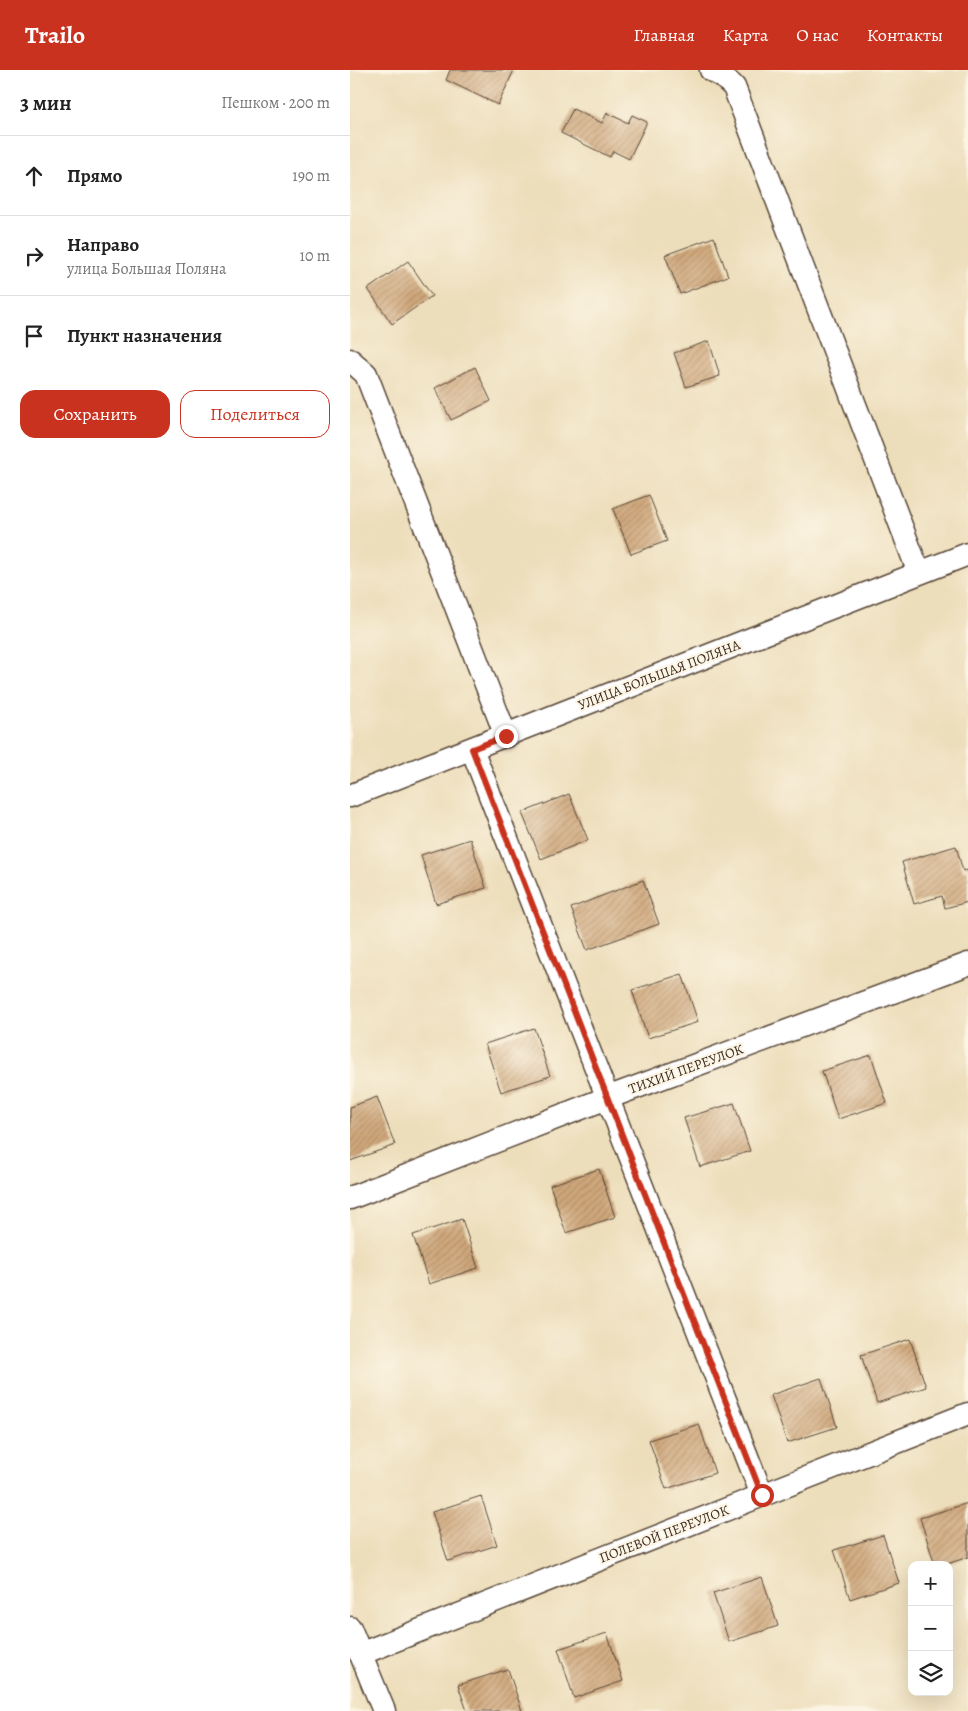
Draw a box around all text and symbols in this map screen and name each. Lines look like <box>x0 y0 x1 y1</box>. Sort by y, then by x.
text: Trailo <box>25 19 85 51</box>
text: Главная <box>634 23 695 47</box>
text: Карта <box>723 23 768 47</box>
text: О нас <box>796 23 839 47</box>
text: Контакты <box>867 23 943 47</box>
text: 3 мин <box>20 89 72 117</box>
text: Пешком · 200 m <box>221 92 330 114</box>
icon: ahead <box>20 162 48 190</box>
text: Прямо <box>67 163 122 189</box>
text: 190 m <box>292 165 330 187</box>
text: Направо <box>67 232 139 258</box>
icon: right <box>20 242 48 270</box>
text: 10 m <box>300 245 330 267</box>
text: улица Большая Поляна <box>67 258 226 280</box>
icon: arrive <box>20 322 48 350</box>
text: Пункт назначения <box>67 323 222 349</box>
button: Сохранить <box>20 390 170 438</box>
button: Поделиться <box>180 390 330 438</box>
street label: УЛИЦА БОЛЬШАЯ ПОЛЯНА <box>575 635 744 715</box>
route end <box>495 725 518 748</box>
street label: ТИХИЙ ПЕРЕУЛОК <box>626 1039 746 1099</box>
route start <box>751 1484 774 1507</box>
street label: ПОЛЕВОЙ ПЕРЕУЛОК <box>596 1500 732 1567</box>
map controls <box>908 1561 953 1696</box>
button: + <box>908 1561 953 1606</box>
button: − <box>908 1606 953 1651</box>
button: layers <box>908 1651 953 1696</box>

